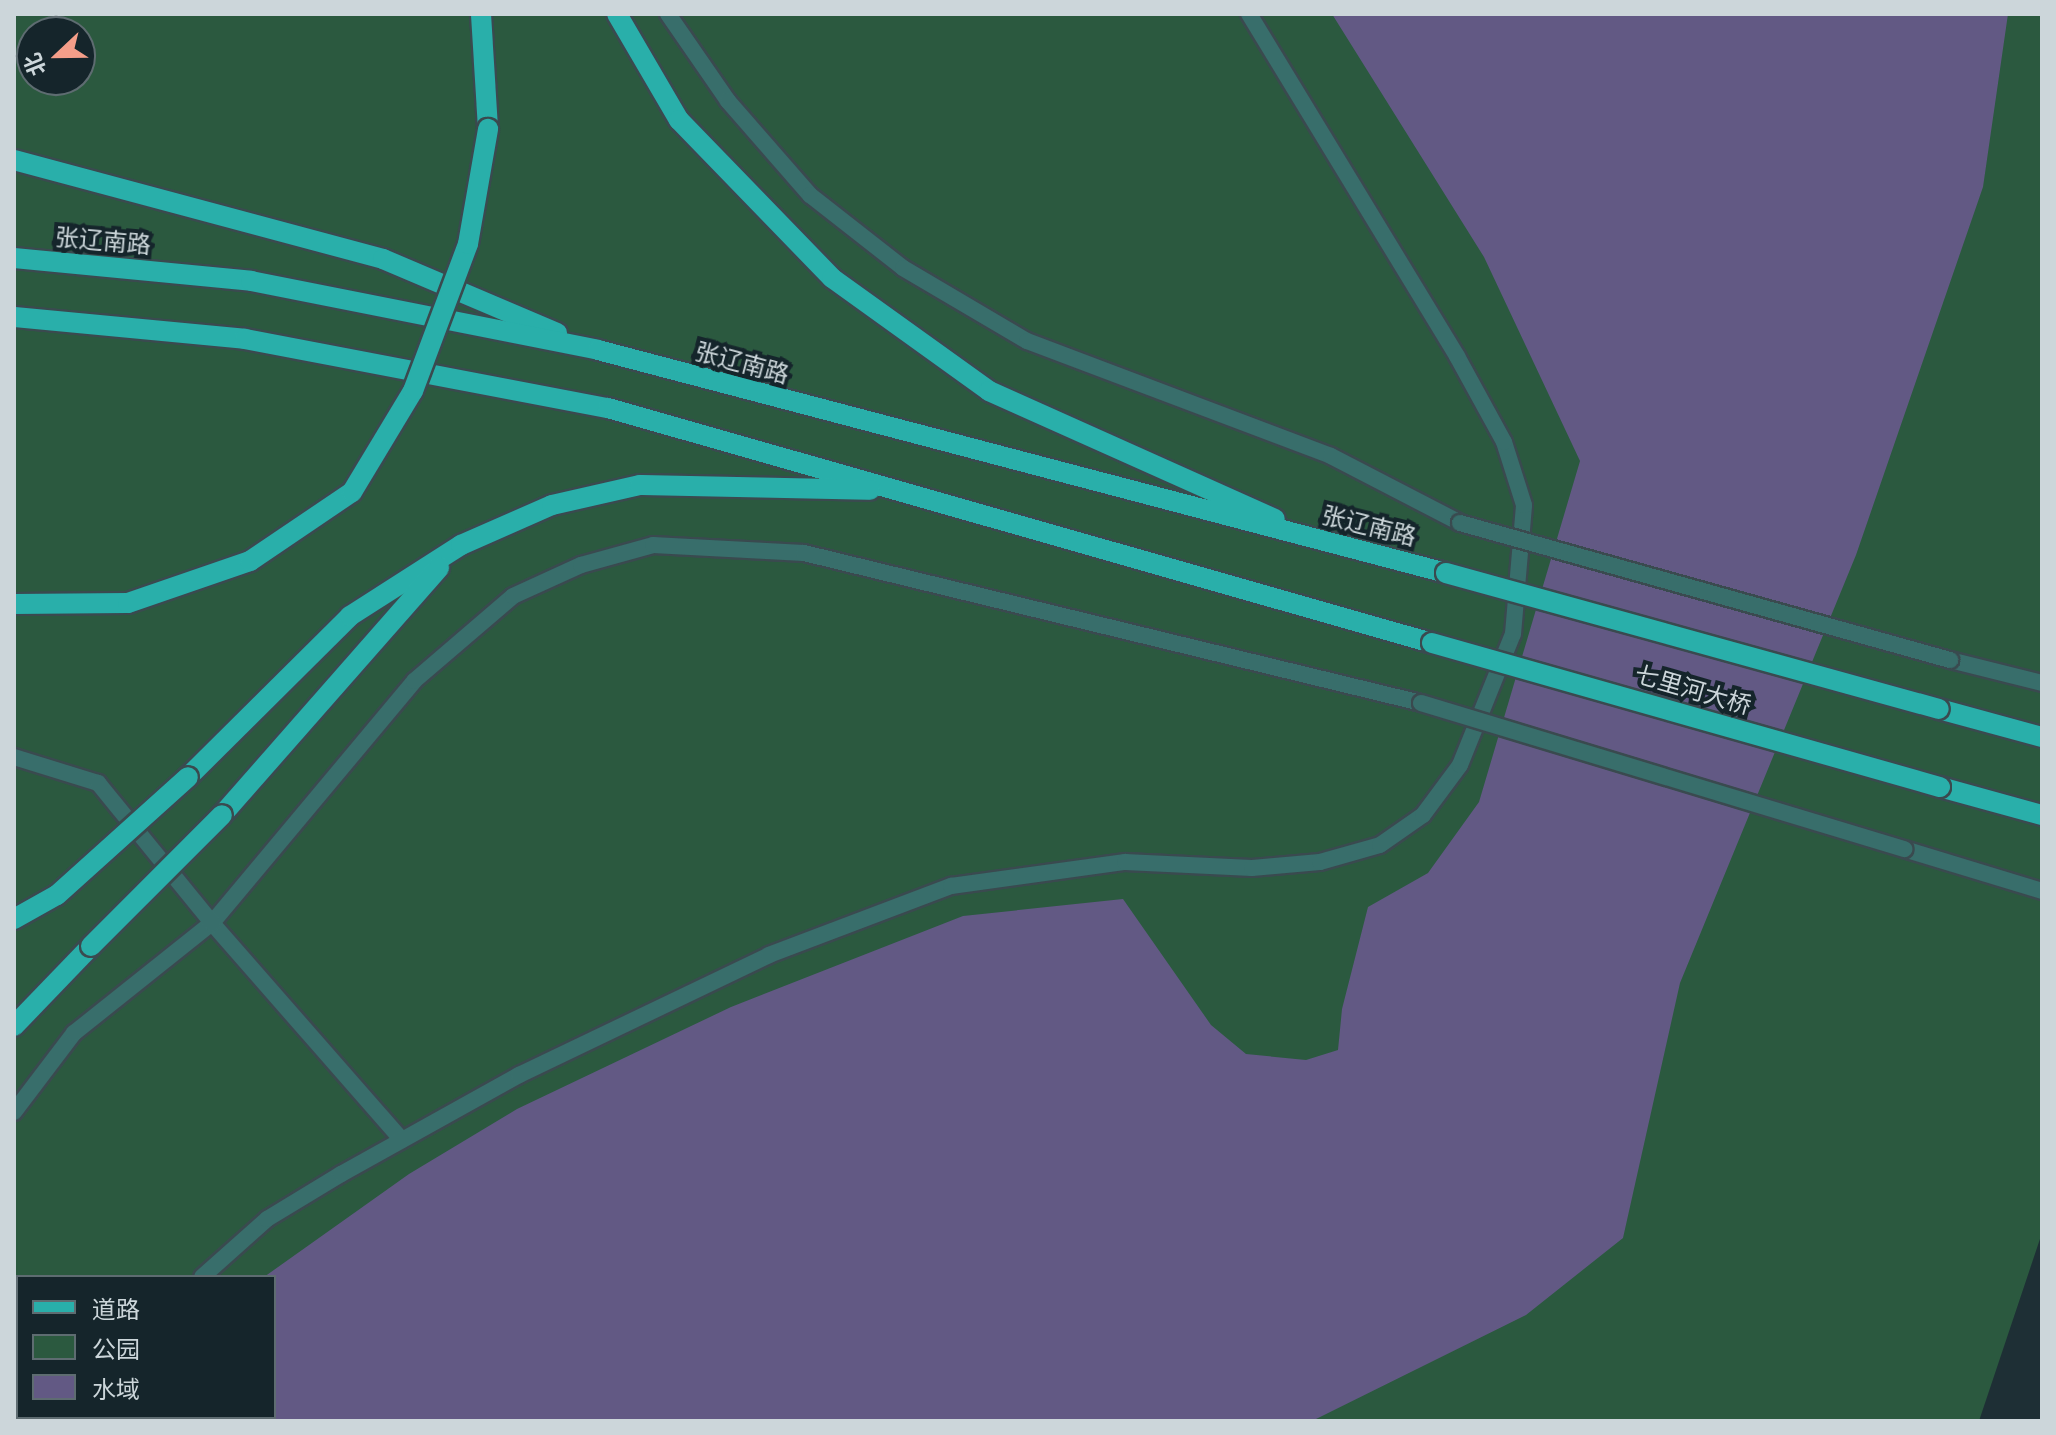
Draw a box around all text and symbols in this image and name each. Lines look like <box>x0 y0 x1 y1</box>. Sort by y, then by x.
north arrow <box>16 16 96 96</box>
text: 北 <box>19 50 51 79</box>
street label: 张辽南路 <box>54 222 152 260</box>
street label: 张辽南路 <box>692 337 792 389</box>
street label: 张辽南路 <box>1319 500 1419 552</box>
street label: 七里河大桥 <box>1631 660 1755 720</box>
legend <box>16 1275 276 1419</box>
text: 道路 <box>92 1296 140 1323</box>
text: 公园 <box>92 1336 140 1363</box>
text: 水域 <box>92 1376 140 1403</box>

